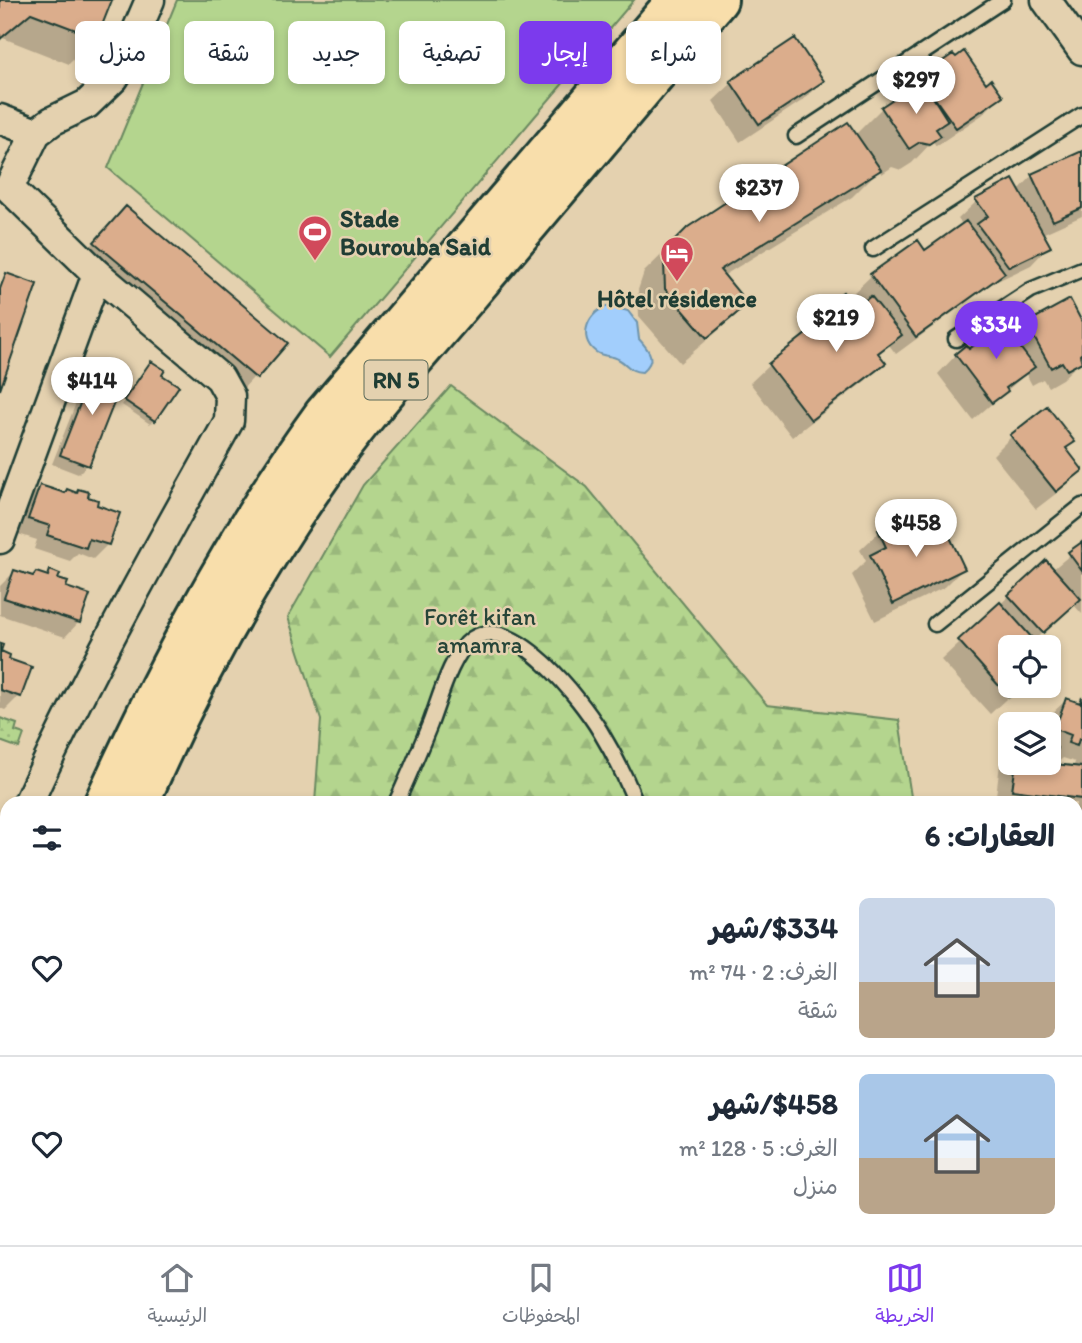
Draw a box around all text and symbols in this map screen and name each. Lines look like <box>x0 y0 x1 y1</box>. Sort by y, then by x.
chip: منزل <box>75 21 170 84</box>
chip: شقة <box>184 21 274 84</box>
chip: جديد <box>288 21 385 84</box>
chip: تصفية <box>399 21 505 84</box>
chip: إيجار <box>519 21 612 84</box>
chip: شراء <box>626 21 721 84</box>
pin: $297 <box>875 57 957 116</box>
text: $297 <box>892 65 940 93</box>
pin: $237 <box>718 164 800 224</box>
text: $237 <box>735 173 783 201</box>
place label: Stade Bourouba Said <box>340 204 492 261</box>
sports icon: Stade Bourouba Said <box>296 213 334 262</box>
hotel icon: Hôtel résidence <box>658 234 696 283</box>
place label: Hôtel résidence <box>597 284 757 313</box>
pin: $219 <box>795 294 877 354</box>
pin: $334 <box>955 302 1037 361</box>
text: $219 <box>813 303 859 331</box>
text: $334 <box>971 310 1021 338</box>
pin: $414 <box>51 358 133 417</box>
road number: RN 5 <box>364 360 428 400</box>
text: $414 <box>67 366 117 394</box>
pin: $458 <box>875 500 957 559</box>
text: $458 <box>891 508 941 536</box>
park label: Forêt kifan amamra <box>424 602 536 659</box>
map controls <box>998 635 1061 775</box>
button: locate <box>998 635 1061 698</box>
button: layers <box>998 712 1061 775</box>
text: العقارات: 6 <box>925 817 1055 854</box>
icon: filters <box>28 819 66 857</box>
text: $334/شهر <box>710 909 838 946</box>
icon: home <box>915 926 999 1010</box>
icon: heart <box>28 949 66 987</box>
text: الغرف: 2 · 74 m² <box>689 958 838 986</box>
text: شقة <box>798 996 838 1024</box>
text: $458/شهر <box>710 1085 838 1122</box>
icon: home <box>915 1102 999 1186</box>
icon: heart <box>28 1125 66 1163</box>
text: الغرف: 5 · 128 m² <box>679 1134 838 1162</box>
text: منزل <box>793 1172 838 1200</box>
tab: الرئيسية <box>147 1259 207 1332</box>
tab: المحفوظات <box>502 1259 580 1332</box>
tab: الخريطة <box>875 1259 935 1332</box>

